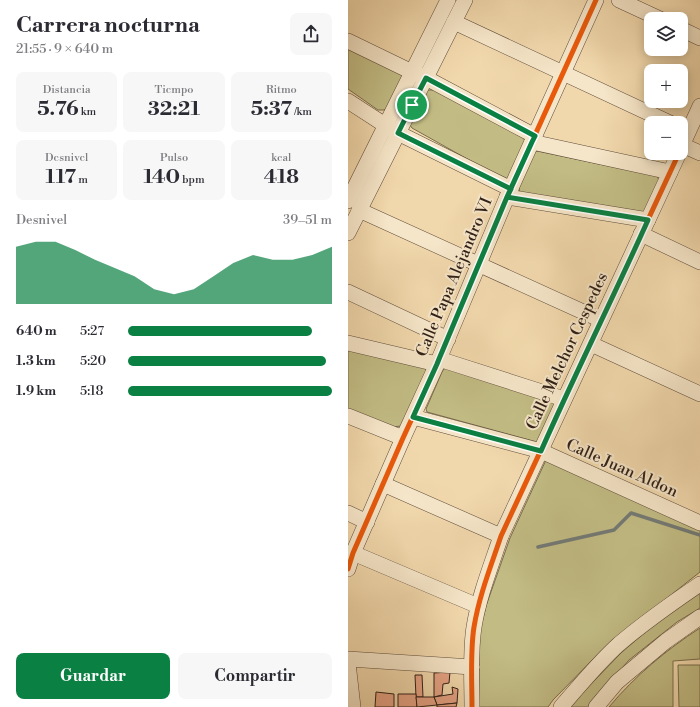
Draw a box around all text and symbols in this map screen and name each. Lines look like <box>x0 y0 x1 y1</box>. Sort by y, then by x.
text: Carrera nocturna <box>16 12 200 39</box>
map controls <box>644 12 688 160</box>
button: layers <box>644 12 688 56</box>
button: share <box>290 13 332 55</box>
text: 21:55 · 9 × 640 m <box>16 41 113 57</box>
button: + <box>644 64 688 108</box>
text: Distancia <box>43 83 91 97</box>
text: Tiempo <box>155 83 193 97</box>
text: Ritmo <box>266 83 297 97</box>
pin <box>395 88 429 122</box>
icon: arrive <box>401 94 423 116</box>
text: 5.76 <box>37 97 79 122</box>
text: 32:21 <box>148 97 200 122</box>
text: 5:37 <box>251 97 292 122</box>
text: km <box>79 105 96 119</box>
text: /km <box>292 105 312 119</box>
button: − <box>644 116 688 160</box>
text: Desnivel <box>45 151 88 165</box>
text: Pulso <box>160 151 188 165</box>
text: kcal <box>271 151 291 165</box>
text: 117 <box>45 165 76 190</box>
text: 140 <box>143 165 180 190</box>
text: 418 <box>264 165 299 190</box>
text: m <box>76 173 88 187</box>
text: bpm <box>180 173 205 187</box>
street label: Calle Papa Alejandro VI <box>411 194 497 360</box>
text: Desnivel <box>16 212 67 228</box>
text: 39–51 m <box>283 212 332 228</box>
street label: Calle Melchor Cespedes <box>522 269 612 433</box>
text: 640 m <box>16 323 57 339</box>
text: 5:27 <box>80 323 104 339</box>
text: 1.3 km <box>16 353 56 369</box>
text: 5:20 <box>80 353 106 369</box>
text: 1.9 km <box>16 383 56 399</box>
text: 5:18 <box>80 383 103 399</box>
street label: Calle Juan Aldon <box>563 434 681 502</box>
button: Guardar <box>16 653 170 699</box>
button: Compartir <box>178 653 332 699</box>

